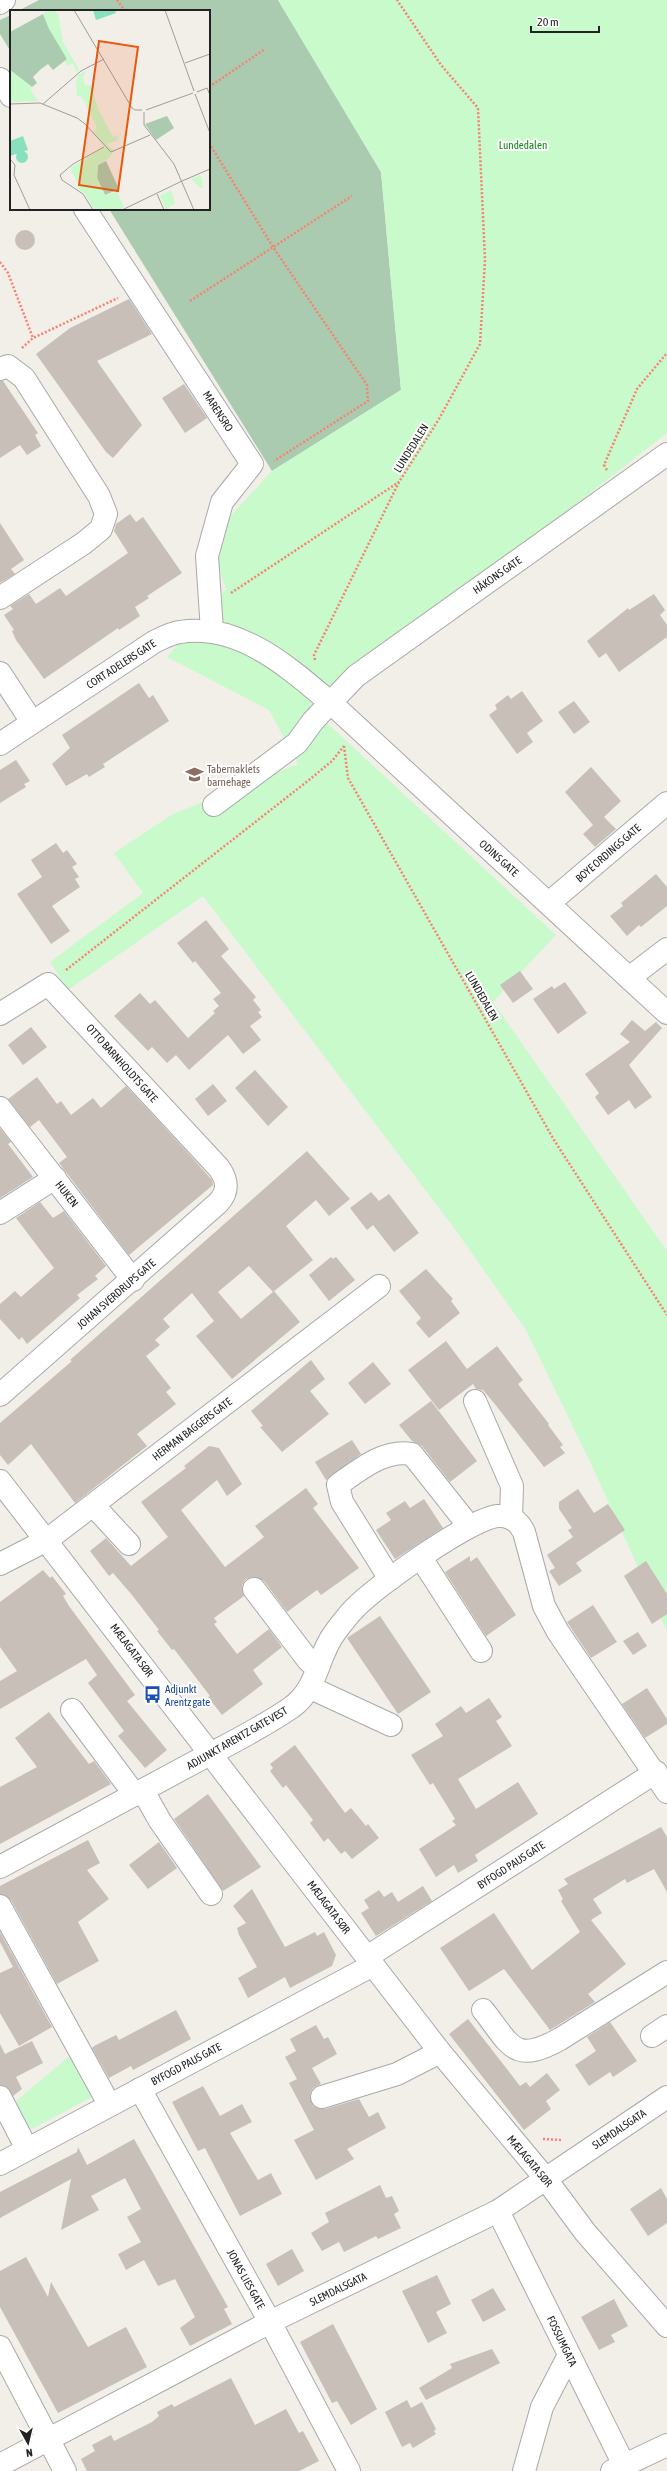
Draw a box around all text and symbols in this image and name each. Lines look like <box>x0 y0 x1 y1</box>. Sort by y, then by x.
scale bar <box>531 8 599 34</box>
inset map <box>10 10 210 210</box>
text: 20 m <box>537 15 559 29</box>
park label: Lundedalen <box>499 139 547 151</box>
street label: MARENSRO <box>200 388 236 434</box>
street label: LUNDEDALEN <box>391 421 431 475</box>
street label: HÅKONS GATE <box>470 553 524 596</box>
street label: CORT ADELERS GATE <box>84 637 158 691</box>
place label: Tabernaklets barnehage <box>207 763 260 788</box>
school or university icon: Tabernaklets barnehage <box>184 765 204 785</box>
street label: BOYE ORDINGS GATE <box>573 821 643 884</box>
street label: ODINS GATE <box>477 837 521 879</box>
street label: LUNDEDALEN <box>463 969 501 1023</box>
street label: OTTO BARNHOLDTS GATE <box>84 1022 160 1105</box>
street label: HUKEN <box>53 1179 81 1209</box>
street label: JOHAN SVERDRUPS GATE <box>74 1257 158 1331</box>
street label: HERMAN BAGGERS GATE <box>150 1395 234 1463</box>
street label: MÆLAGATA SØR <box>108 1621 156 1679</box>
place label: Adjunkt Arentz gate <box>165 1683 210 1708</box>
bus stop icon: Adjunkt Arentz gate <box>142 1685 162 1705</box>
street label: ADJUNKT ARENTZ GATE VEST <box>185 1704 290 1772</box>
street label: BYFOGD PAUS GATE <box>475 1839 547 1891</box>
street label: MÆLAGATA SØR <box>305 1878 353 1936</box>
street label: BYFOGD PAUS GATE <box>149 2040 223 2088</box>
street label: SLEMDALSGATA <box>590 2106 649 2151</box>
street label: MÆLAGATA SØR <box>505 2133 555 2189</box>
street label: JONAS LIES GATE <box>225 2247 267 2311</box>
street label: SLEMDALSGATA <box>308 2270 369 2308</box>
street label: FOSSUMGATA <box>545 2314 580 2369</box>
north arrow <box>8 2423 48 2463</box>
text: N <box>25 2447 33 2459</box>

